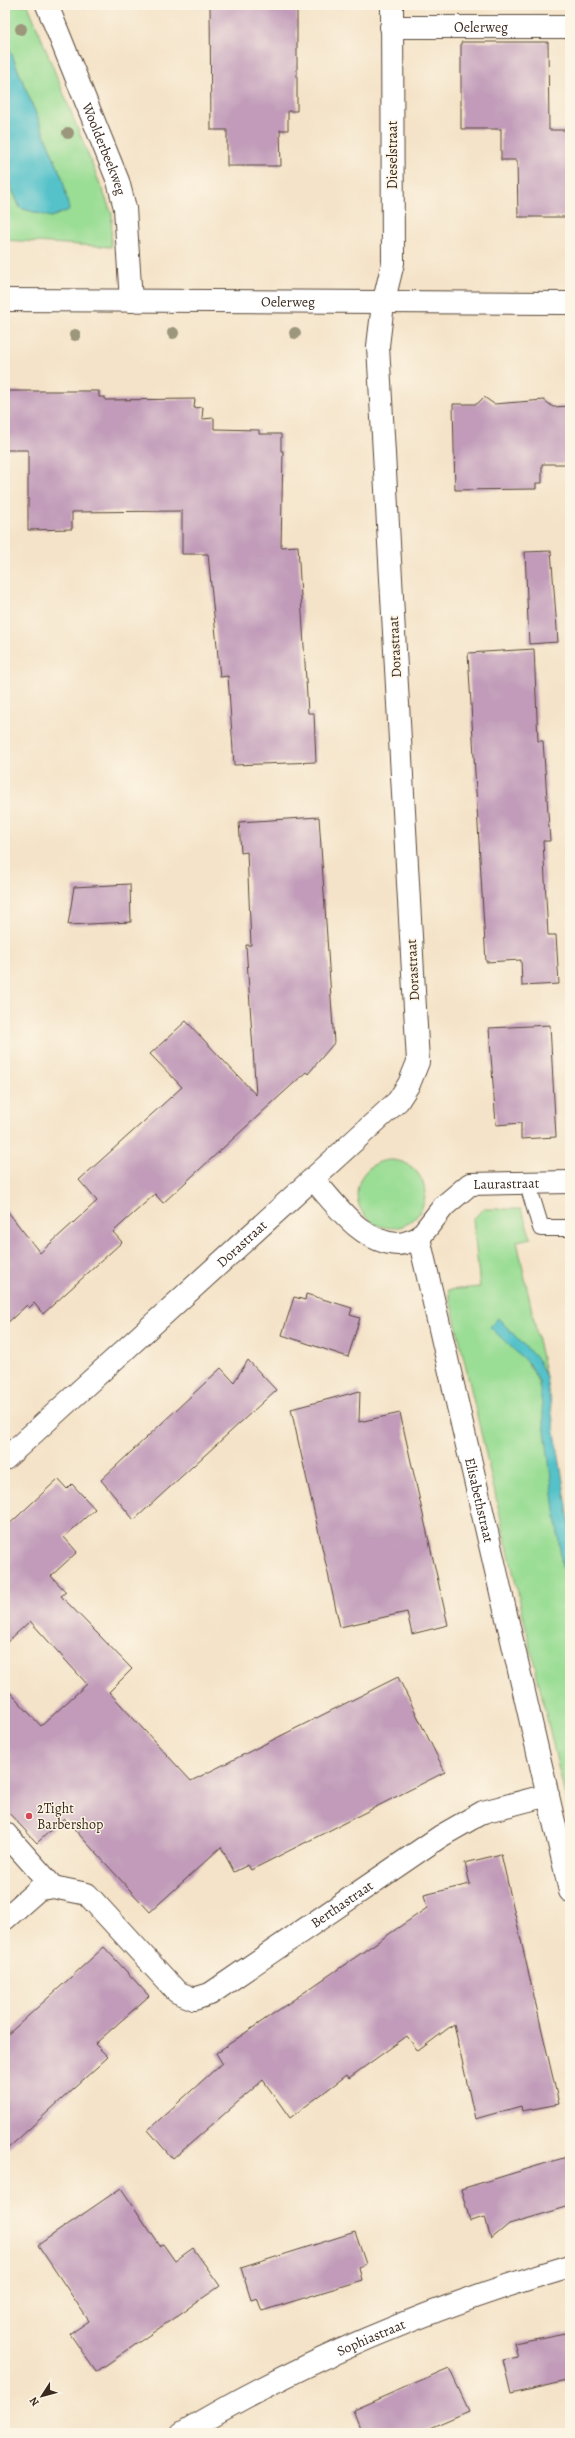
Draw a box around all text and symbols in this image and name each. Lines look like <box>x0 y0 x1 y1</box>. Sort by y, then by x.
street label: Oelerweg <box>454 18 508 37</box>
street label: Woolderbeekweg <box>77 99 131 197</box>
street label: Dieselstraat <box>383 120 402 189</box>
street label: Oelerweg <box>261 292 315 311</box>
street label: Dorastraat <box>384 615 406 678</box>
street label: Dorastraat <box>402 938 424 1001</box>
street label: Laurastraat <box>473 1173 540 1193</box>
street label: Dorastraat <box>212 1215 271 1271</box>
street label: Elisabethstraat <box>461 1456 499 1545</box>
place label: 2Tight Barbershop <box>37 1799 103 1834</box>
marker: 2Tight Barbershop <box>24 1811 34 1821</box>
street label: Berthastraat <box>307 1876 377 1932</box>
street label: Sophiastraat <box>334 2314 408 2360</box>
north arrow <box>22 2376 62 2416</box>
text: N <box>26 2394 43 2409</box>

